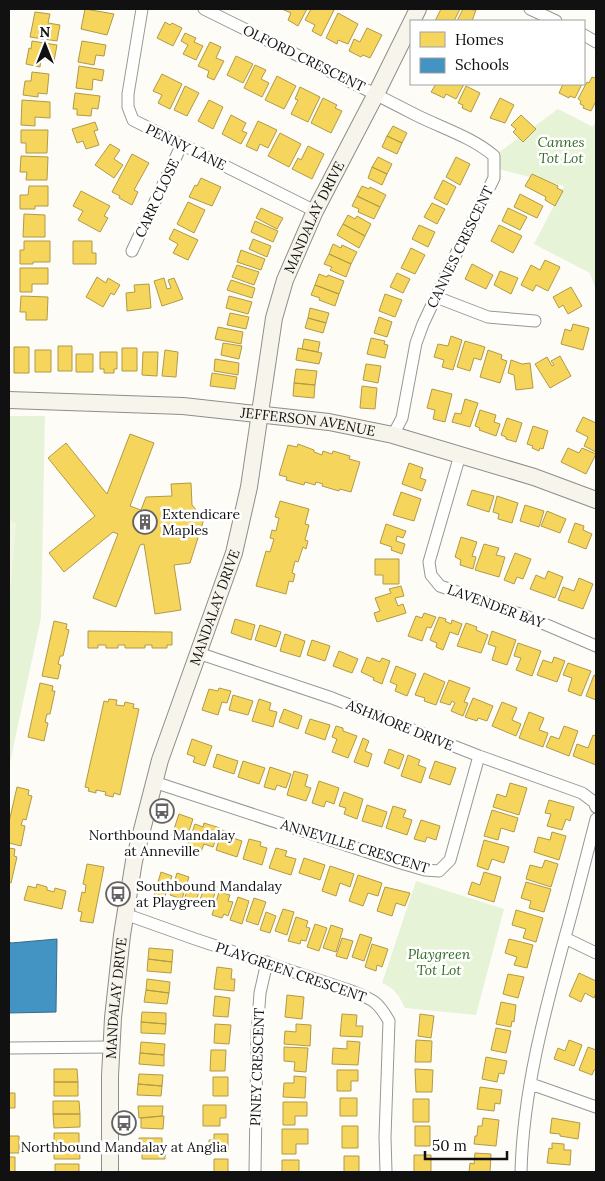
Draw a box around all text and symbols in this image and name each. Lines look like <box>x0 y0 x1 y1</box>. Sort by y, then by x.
north arrow <box>20 20 70 70</box>
legend <box>410 20 585 85</box>
street label: OLFORD CRESCENT <box>240 21 368 95</box>
text: N <box>40 23 51 41</box>
text: Homes <box>455 30 504 49</box>
text: Schools <box>455 55 509 74</box>
street label: PENNY LANE <box>143 120 230 174</box>
park label: Cannes Tot Lot <box>537 133 585 167</box>
street label: CARR CLOSE <box>131 155 183 240</box>
street label: MANDALAY DRIVE <box>280 158 349 276</box>
street label: CANNES CRESCENT <box>423 183 497 311</box>
street label: JEFFERSON AVENUE <box>238 403 377 440</box>
place label: Extendicare Maples <box>162 505 241 539</box>
building icon: Extendicare Maples <box>132 509 158 535</box>
street label: MANDALAY DRIVE <box>186 546 244 668</box>
street label: LAVENDER BAY <box>445 580 548 632</box>
street label: ASHMORE DRIVE <box>343 695 457 755</box>
bus stop icon: Northbound Mandalay at Anneville <box>149 798 175 824</box>
street label: ANNEVILLE CRESCENT <box>278 815 432 877</box>
place label: Northbound Mandalay at Anneville <box>89 826 236 860</box>
place label: Southbound Mandalay at Playgreen <box>136 877 283 911</box>
bus stop icon: Southbound Mandalay at Playgreen <box>105 881 131 907</box>
street label: MANDALAY DRIVE <box>102 936 131 1060</box>
street label: PLAYGREEN CRESCENT <box>213 938 369 1006</box>
park label: Playgreen Tot Lot <box>408 945 471 979</box>
street label: PINEY CRESCENT <box>246 1007 268 1126</box>
bus stop icon: Northbound Mandalay at Anglia <box>111 1110 137 1136</box>
scale bar <box>425 1128 508 1160</box>
text: 50 m <box>432 1136 467 1155</box>
place label: Northbound Mandalay at Anglia <box>21 1138 227 1156</box>

